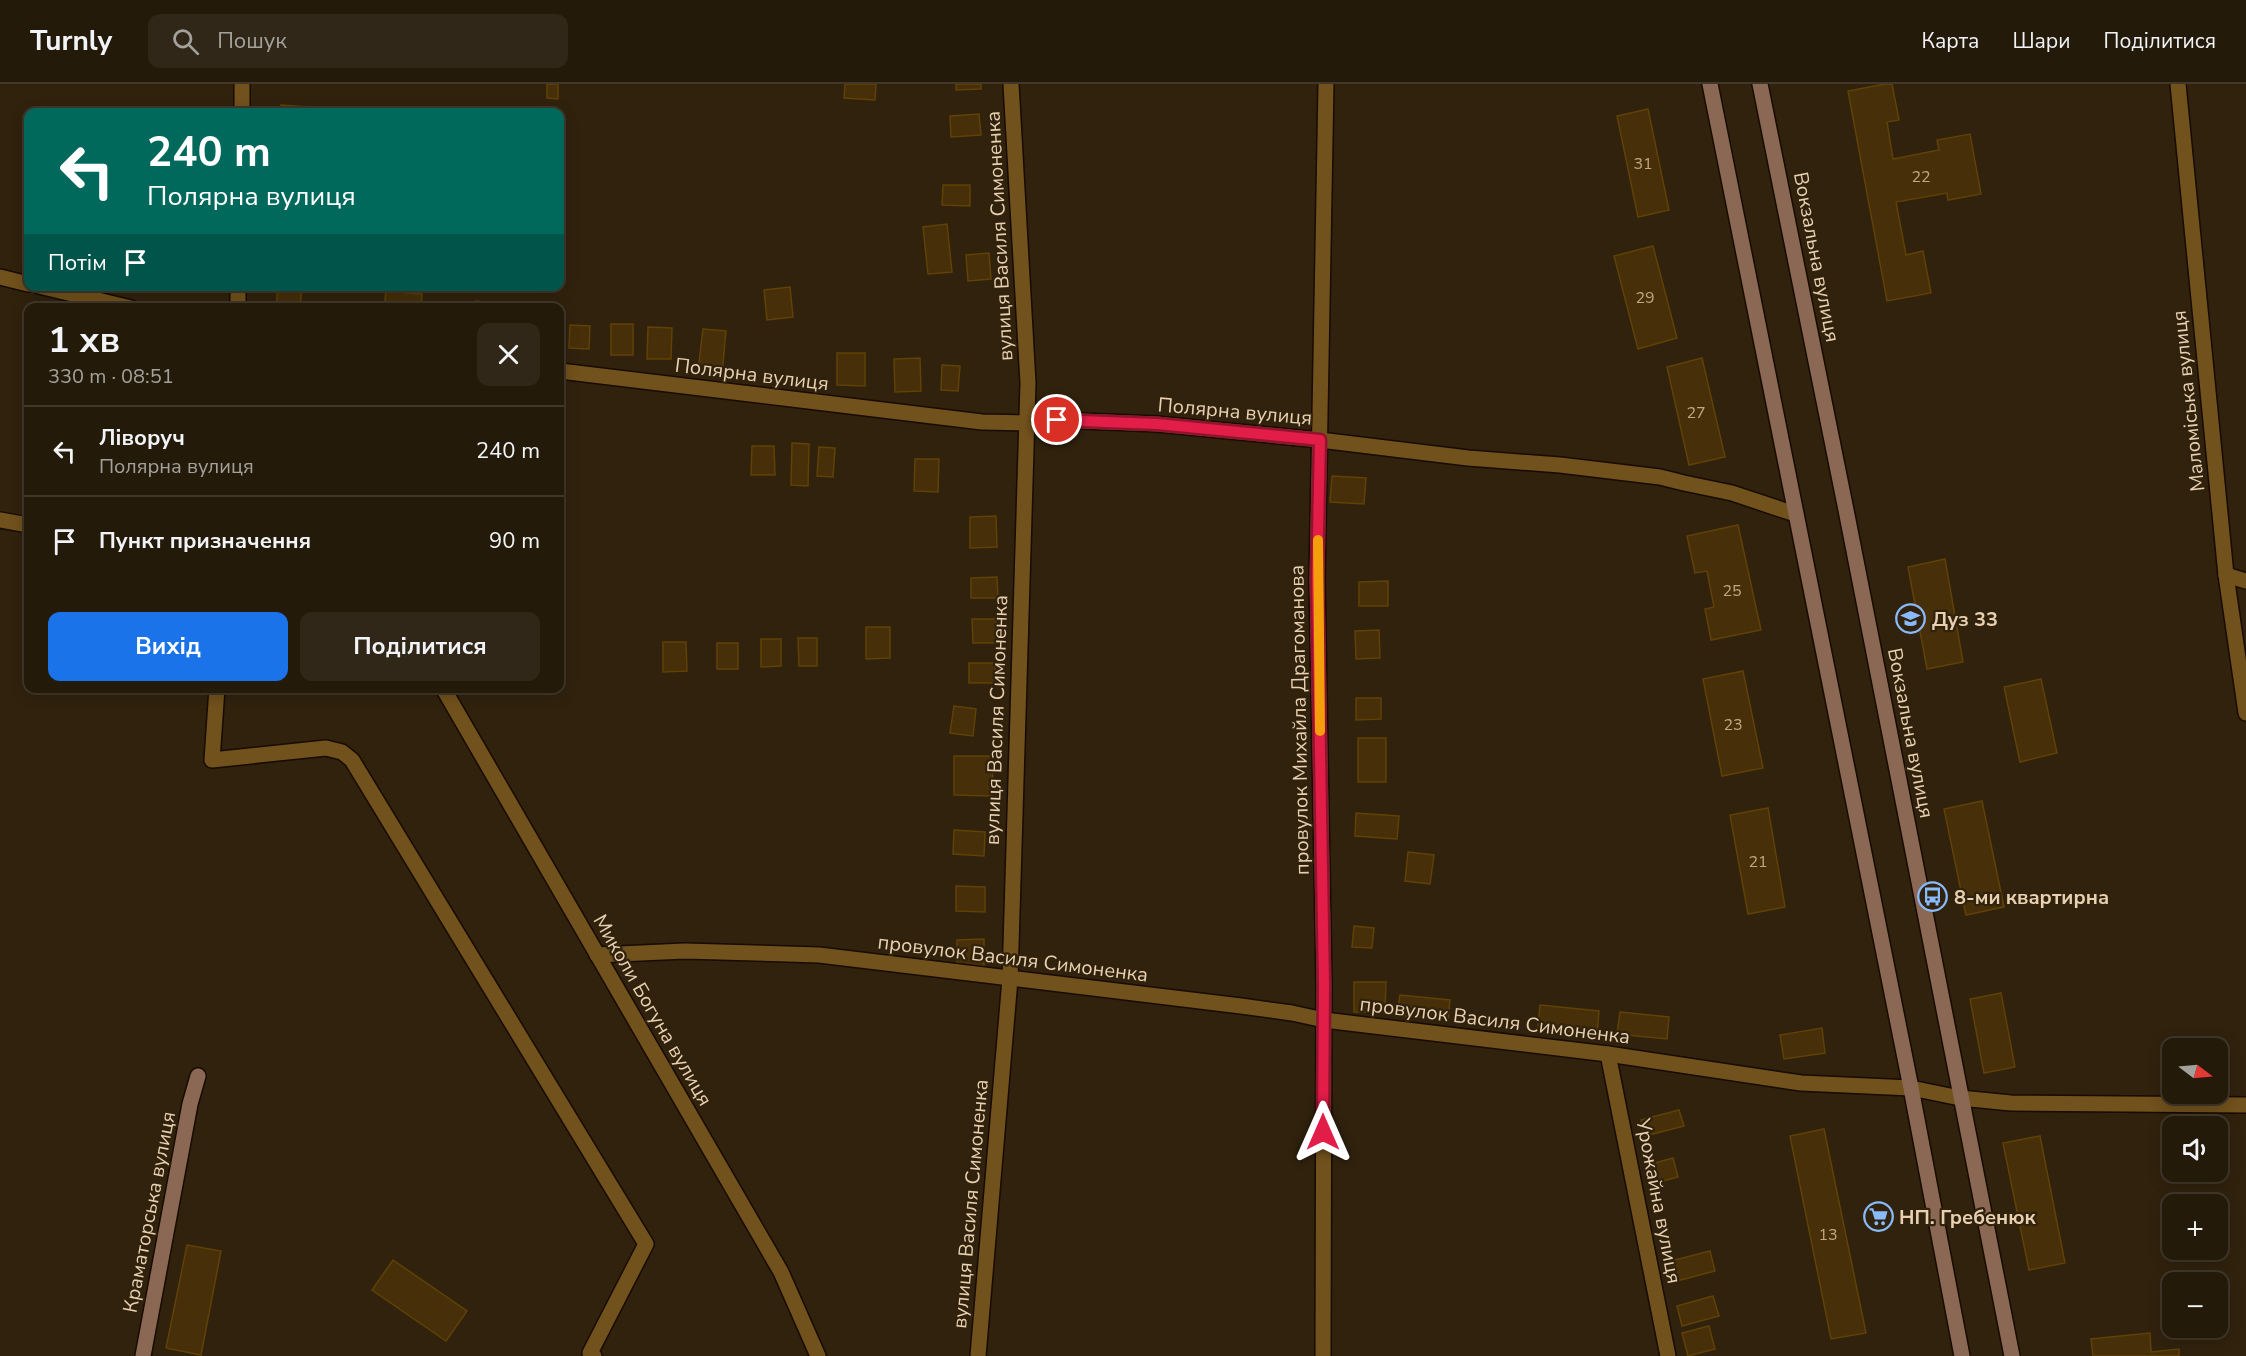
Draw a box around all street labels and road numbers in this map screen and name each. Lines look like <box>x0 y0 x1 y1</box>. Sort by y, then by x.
street label: вулиця Василя Симоненка <box>979 110 1020 361</box>
street label: Вокзальна вулиця <box>1787 170 1846 344</box>
street label: Маломіська вулиця <box>2166 309 2211 493</box>
street label: Полярна вулиця <box>673 352 830 397</box>
street label: Полярна вулиця <box>1157 391 1313 432</box>
street label: провулок Михайла Драгоманова <box>1283 565 1316 875</box>
street label: вулиця Василя Симоненка <box>979 595 1014 845</box>
street label: Вокзальна вулиця <box>1881 646 1940 820</box>
street label: Миколи Богуна вулиця <box>587 910 718 1111</box>
street label: провулок Василя Симоненка <box>876 929 1150 988</box>
street label: провулок Василя Симоненка <box>1358 991 1632 1050</box>
street label: вулиця Василя Симоненка <box>946 1078 995 1330</box>
street label: Краматорська вулиця <box>117 1109 182 1315</box>
street label: Урожайна вулиця <box>1629 1115 1688 1286</box>

